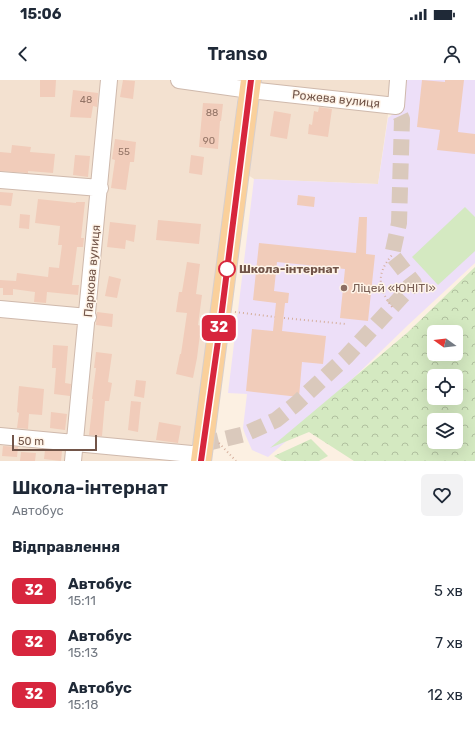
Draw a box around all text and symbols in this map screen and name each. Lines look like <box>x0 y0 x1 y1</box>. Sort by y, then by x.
text: 15:06 <box>20 5 62 23</box>
icon: back <box>12 43 34 65</box>
text: Transo <box>207 43 268 65</box>
icon: person <box>441 43 463 65</box>
street label: Рожева вулиця <box>291 87 381 111</box>
house number: 48 <box>80 94 92 106</box>
house number: 88 <box>206 107 218 119</box>
house number: 90 <box>203 135 215 147</box>
house number: 55 <box>118 146 130 158</box>
street label: Паркова вулиця <box>81 224 103 318</box>
marker: Школа-інтернат <box>218 260 236 278</box>
place label: Школа-інтернат <box>239 262 340 276</box>
place label: Ліцей «ЮНІТІ» <box>352 281 436 295</box>
marker: Ліцей «ЮНІТІ» <box>339 283 349 293</box>
line badge: 32 <box>201 315 237 341</box>
text: 32 <box>210 319 228 336</box>
north arrow <box>427 325 463 361</box>
map controls <box>427 325 463 449</box>
button: locate <box>427 369 463 405</box>
button: layers <box>427 413 463 449</box>
scale bar <box>12 433 97 452</box>
text: 50 m <box>18 435 44 448</box>
button: heart <box>421 474 463 516</box>
text: Школа-інтернат <box>12 476 168 499</box>
text: Автобус <box>12 503 64 518</box>
text: Відправлення <box>12 538 120 556</box>
text: Автобус <box>68 575 132 593</box>
text: 32 <box>25 582 43 599</box>
text: 5 хв <box>434 582 463 600</box>
text: 15:11 <box>68 593 96 608</box>
text: Автобус <box>68 627 132 645</box>
text: 32 <box>25 634 43 651</box>
text: 7 хв <box>435 634 463 652</box>
text: 15:13 <box>68 645 98 660</box>
text: Автобус <box>68 679 132 697</box>
text: 32 <box>25 686 43 703</box>
text: 12 хв <box>428 686 463 704</box>
text: 15:18 <box>68 697 98 712</box>

